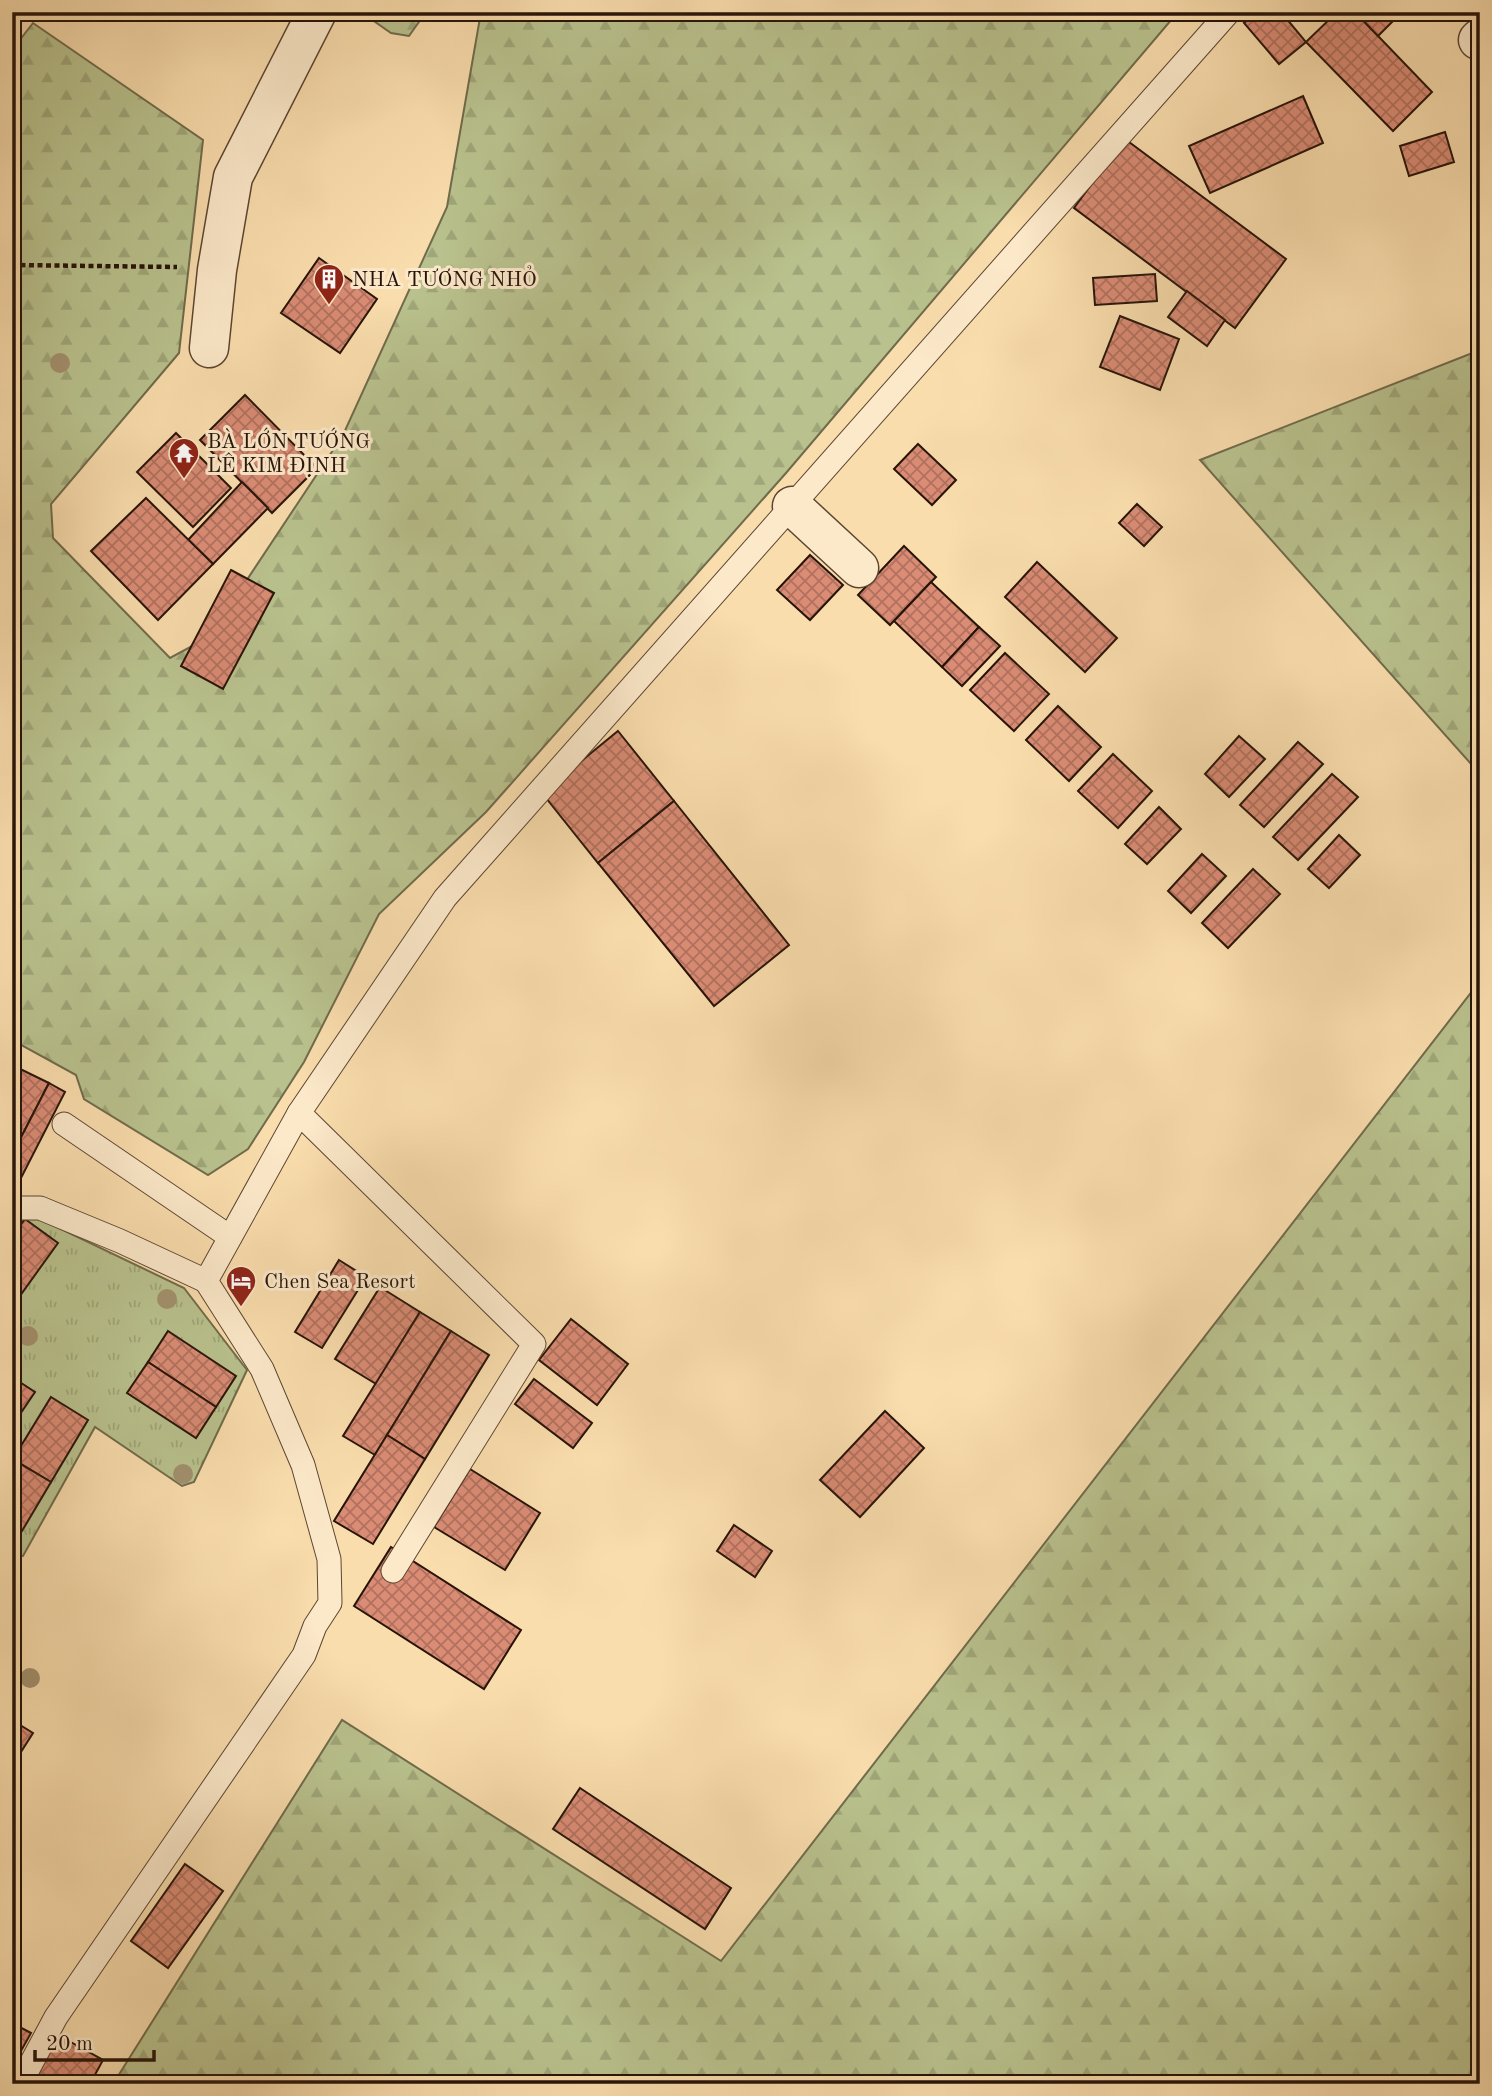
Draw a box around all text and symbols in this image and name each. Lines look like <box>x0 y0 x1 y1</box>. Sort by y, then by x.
building icon: NHA TƯƠNG NHỎ <box>312 262 346 306</box>
place label: NHA TƯƠNG NHỎ <box>352 265 537 291</box>
place label: BÀ LỚN TƯỚNG LÊ KIM ĐỊNH <box>207 427 370 477</box>
temple icon: BÀ LỚN TƯỚNG LÊ KIM ĐỊNH <box>167 436 201 480</box>
hotel icon: Chen Sea Resort <box>224 1264 258 1308</box>
place label: Chen Sea Resort <box>264 1272 416 1293</box>
scale bar <box>35 2019 154 2063</box>
text: 20 m <box>46 2034 93 2055</box>

